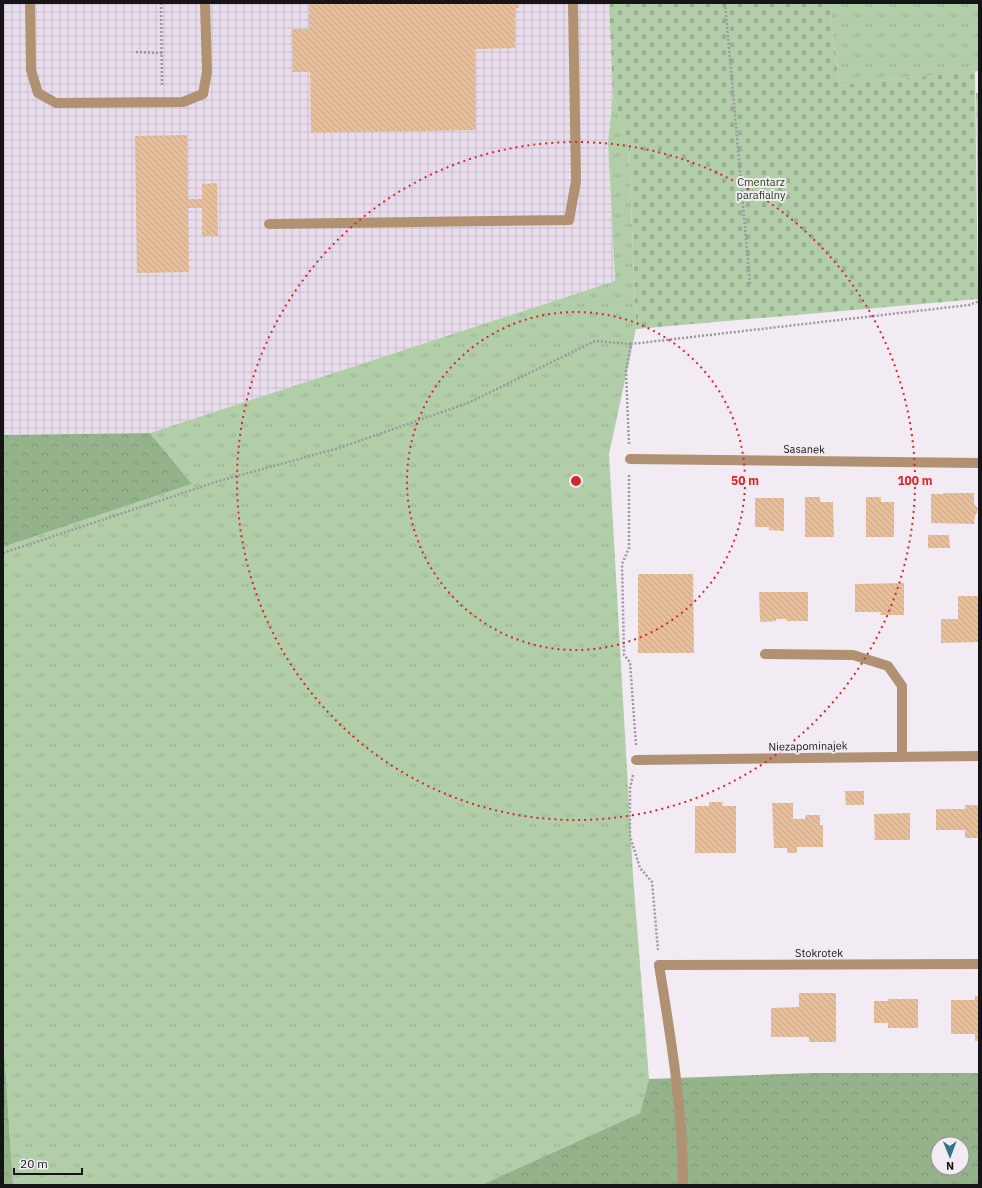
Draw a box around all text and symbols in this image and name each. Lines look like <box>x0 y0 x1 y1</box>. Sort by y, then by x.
park label: Cmentarz parafialny <box>737 175 786 202</box>
street label: Sasanek <box>783 442 825 456</box>
text: 50 m <box>731 473 759 488</box>
text: 100 m <box>897 473 933 488</box>
centre of rings <box>569 474 583 488</box>
street label: Niezapominajek <box>768 738 848 754</box>
street label: Stokrotek <box>795 946 843 960</box>
north arrow <box>930 1136 970 1176</box>
scale bar <box>14 1150 82 1176</box>
text: 20 m <box>20 1156 48 1171</box>
text: N <box>946 1159 954 1173</box>

